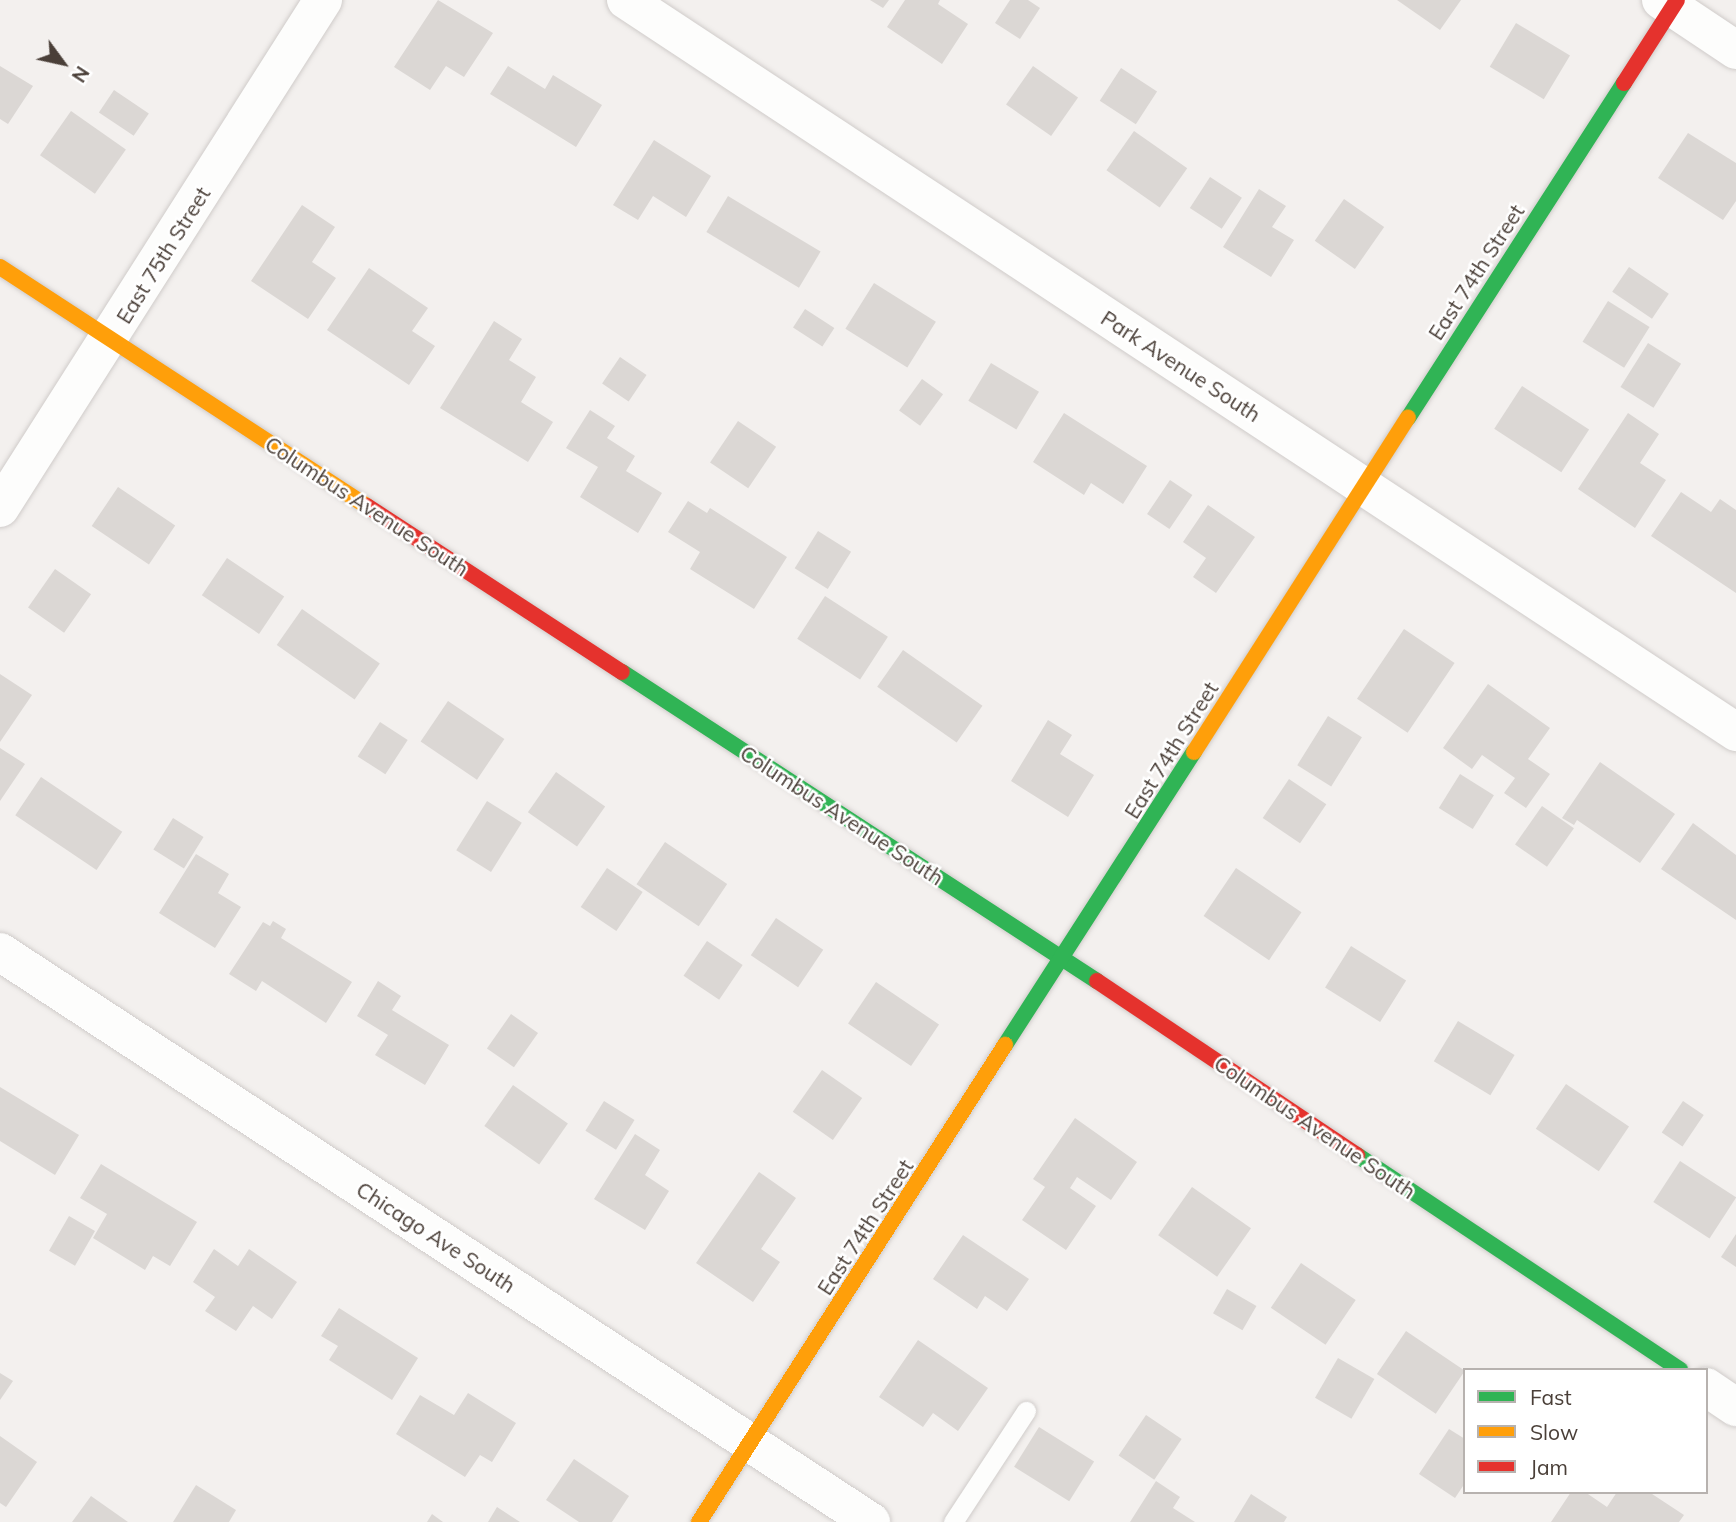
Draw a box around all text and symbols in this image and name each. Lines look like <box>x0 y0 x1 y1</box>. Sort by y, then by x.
north arrow <box>28 28 98 98</box>
text: N <box>67 62 95 87</box>
street label: East 75th Street <box>111 182 215 328</box>
street label: East 74th Street <box>1423 200 1529 344</box>
street label: Park Avenue South <box>1096 305 1266 427</box>
street label: Columbus Avenue South <box>261 431 473 581</box>
street label: East 74th Street <box>1119 677 1223 823</box>
street label: Columbus Avenue South <box>736 740 948 890</box>
street label: Columbus Avenue South <box>1210 1050 1420 1204</box>
street label: East 74th Street <box>812 1155 918 1299</box>
street label: Chicago Ave South <box>352 1176 520 1298</box>
legend <box>1463 1368 1708 1494</box>
text: Fast <box>1530 1384 1572 1410</box>
text: Slow <box>1530 1419 1578 1445</box>
text: Jam <box>1530 1454 1568 1480</box>

